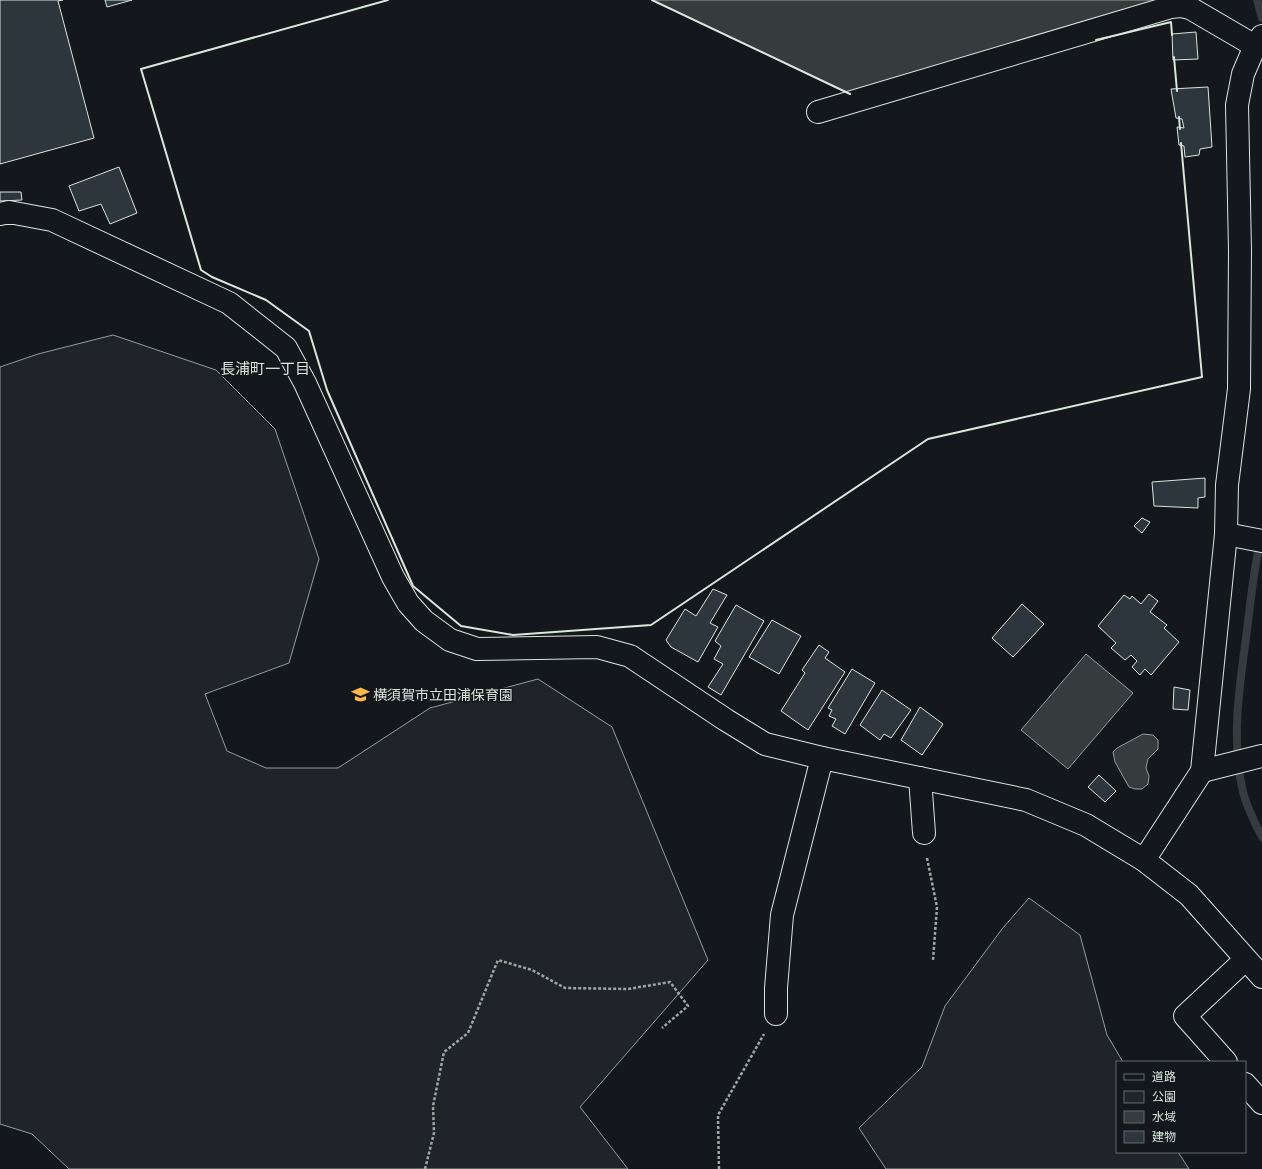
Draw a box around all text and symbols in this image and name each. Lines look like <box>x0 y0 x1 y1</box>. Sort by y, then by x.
district label: 長浦町一丁目 <box>220 360 310 378</box>
school or university icon: 横須賀市立田浦保育園 <box>350 685 370 705</box>
place label: 横須賀市立田浦保育園 <box>373 687 513 704</box>
legend <box>1116 1061 1246 1153</box>
text: 道路 <box>1152 1070 1176 1084</box>
text: 公園 <box>1152 1090 1176 1104</box>
text: 水域 <box>1152 1110 1176 1124</box>
text: 建物 <box>1152 1130 1176 1144</box>

